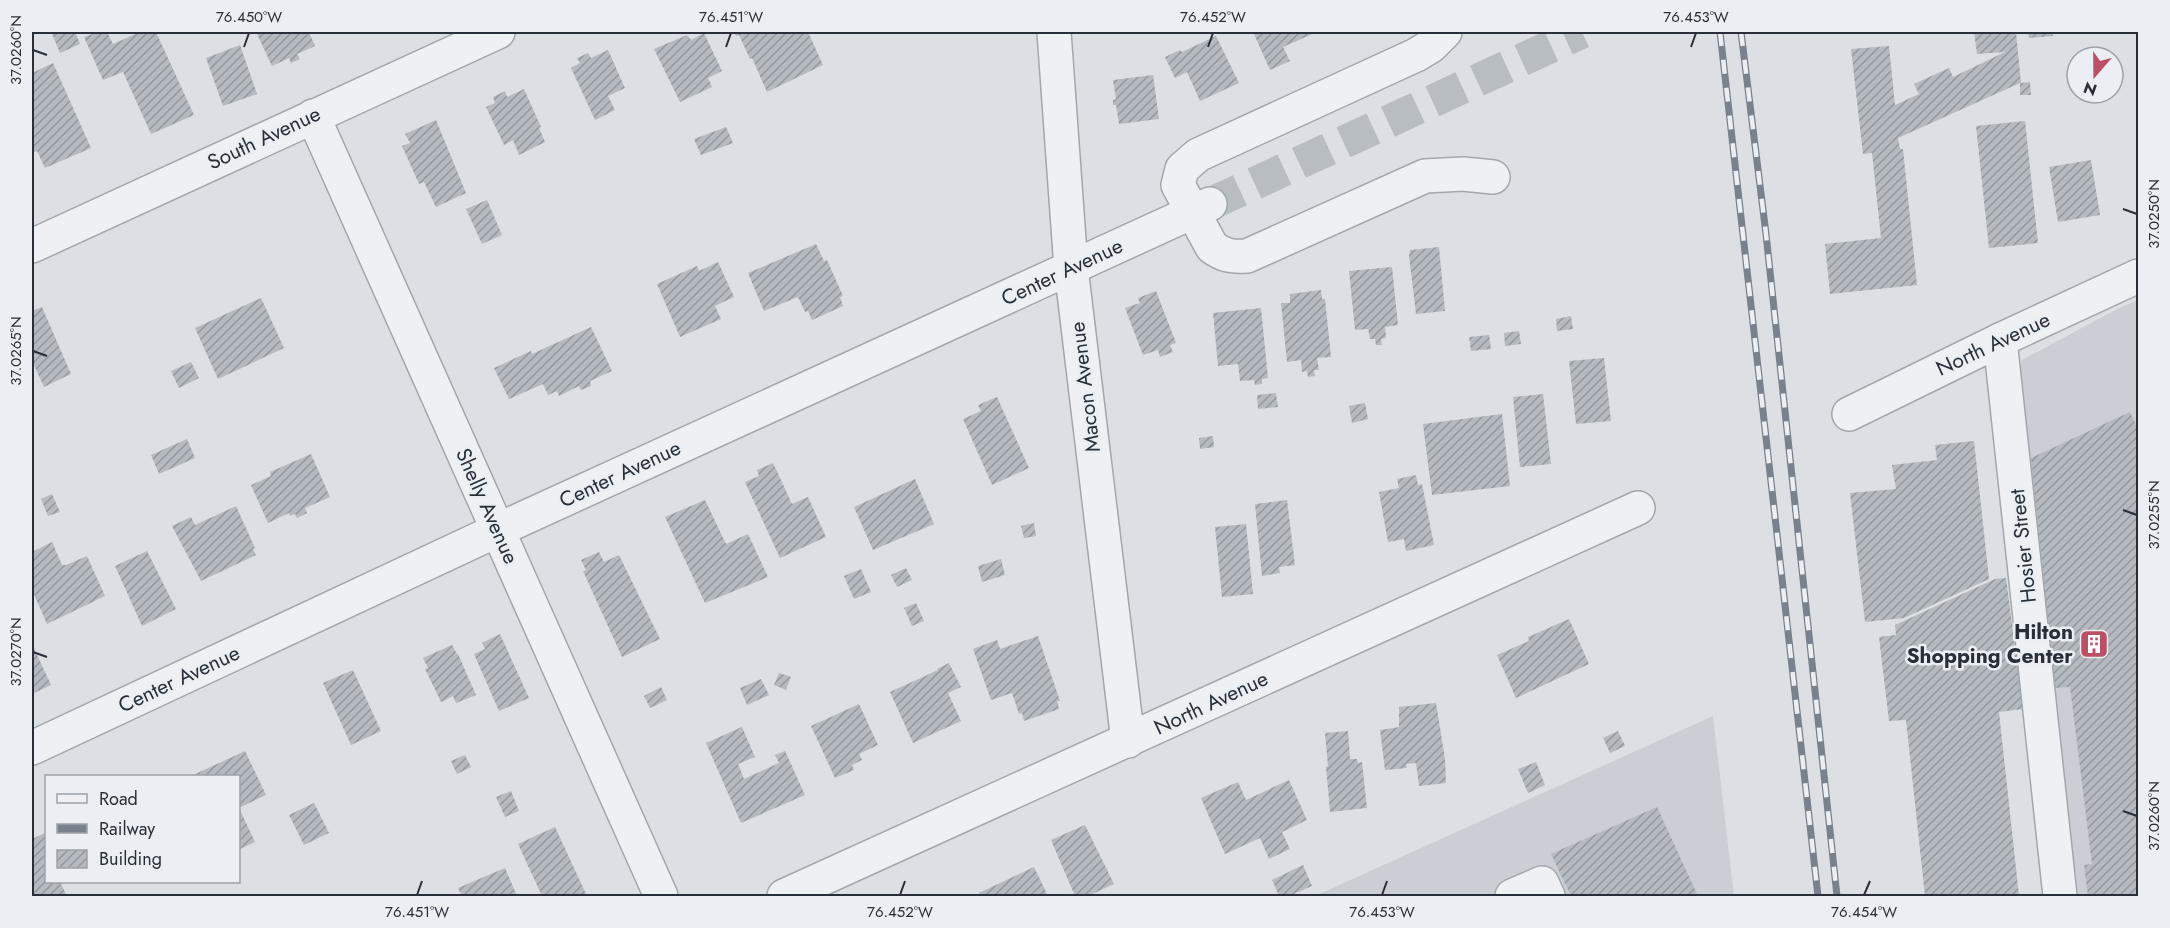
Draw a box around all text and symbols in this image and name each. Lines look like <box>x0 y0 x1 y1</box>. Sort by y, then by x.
text: 76.450°W <box>216 6 282 28</box>
text: 76.451°W <box>699 6 763 28</box>
text: 76.452°W <box>1180 6 1246 28</box>
text: 76.453°W <box>1663 6 1729 28</box>
text: 37.0260°N <box>5 15 27 85</box>
north arrow <box>2065 45 2125 105</box>
text: N <box>2080 76 2100 102</box>
street label: South Avenue <box>202 99 326 177</box>
text: 37.0250°N <box>2143 179 2165 249</box>
street label: Center Avenue <box>996 231 1128 313</box>
street label: North Avenue <box>1931 304 2055 384</box>
text: 37.0265°N <box>5 316 27 386</box>
street label: Macon Avenue <box>1062 320 1108 454</box>
street label: Center Avenue <box>554 433 686 515</box>
street label: Shelly Avenue <box>448 443 526 569</box>
text: 37.0255°N <box>2143 480 2165 550</box>
street label: Hosier Street <box>2002 487 2044 605</box>
text: 37.0270°N <box>5 617 27 687</box>
place label: Hilton Shopping Center <box>1906 617 2073 671</box>
building icon: Hilton Shopping Center <box>2078 628 2110 660</box>
street label: Center Avenue <box>113 638 245 720</box>
street label: North Avenue <box>1149 663 1273 743</box>
legend <box>45 775 240 883</box>
text: 37.0260°N <box>2143 781 2165 851</box>
text: Road <box>99 786 138 812</box>
text: Railway <box>99 816 155 842</box>
text: Building <box>99 846 162 872</box>
text: 76.451°W <box>385 901 449 923</box>
text: 76.452°W <box>867 901 933 923</box>
text: 76.453°W <box>1349 901 1415 923</box>
text: 76.454°W <box>1831 901 1897 923</box>

